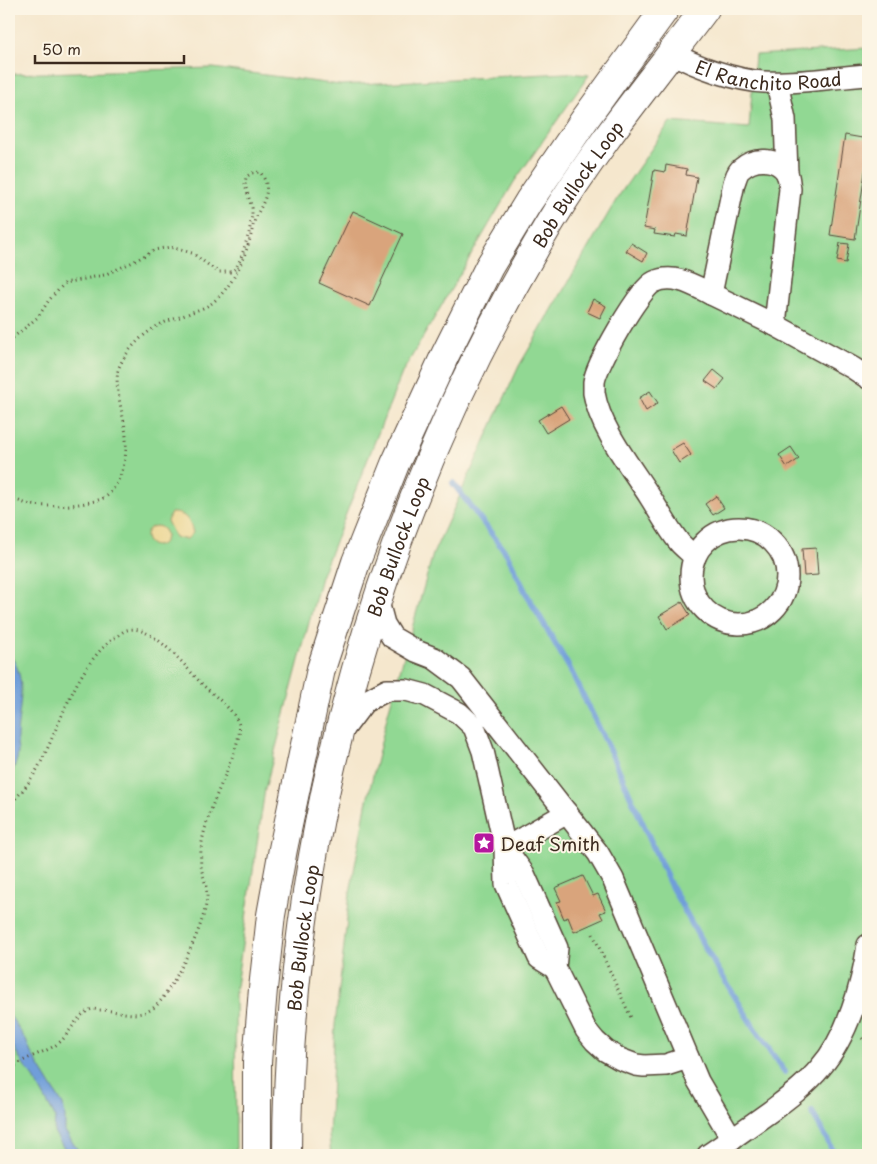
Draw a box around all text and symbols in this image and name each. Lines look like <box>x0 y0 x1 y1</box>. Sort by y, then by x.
scale bar <box>35 32 184 64</box>
text: 50 m <box>42 37 81 60</box>
street label: El Ranchito Road <box>692 52 843 96</box>
street label: Bob Bullock Loop <box>525 114 629 252</box>
street label: Bob Bullock Loop <box>359 472 435 620</box>
place label: Deaf Smith <box>500 830 600 857</box>
place icon: Deaf Smith <box>472 831 496 855</box>
street label: Bob Bullock Loop <box>280 862 325 1012</box>

